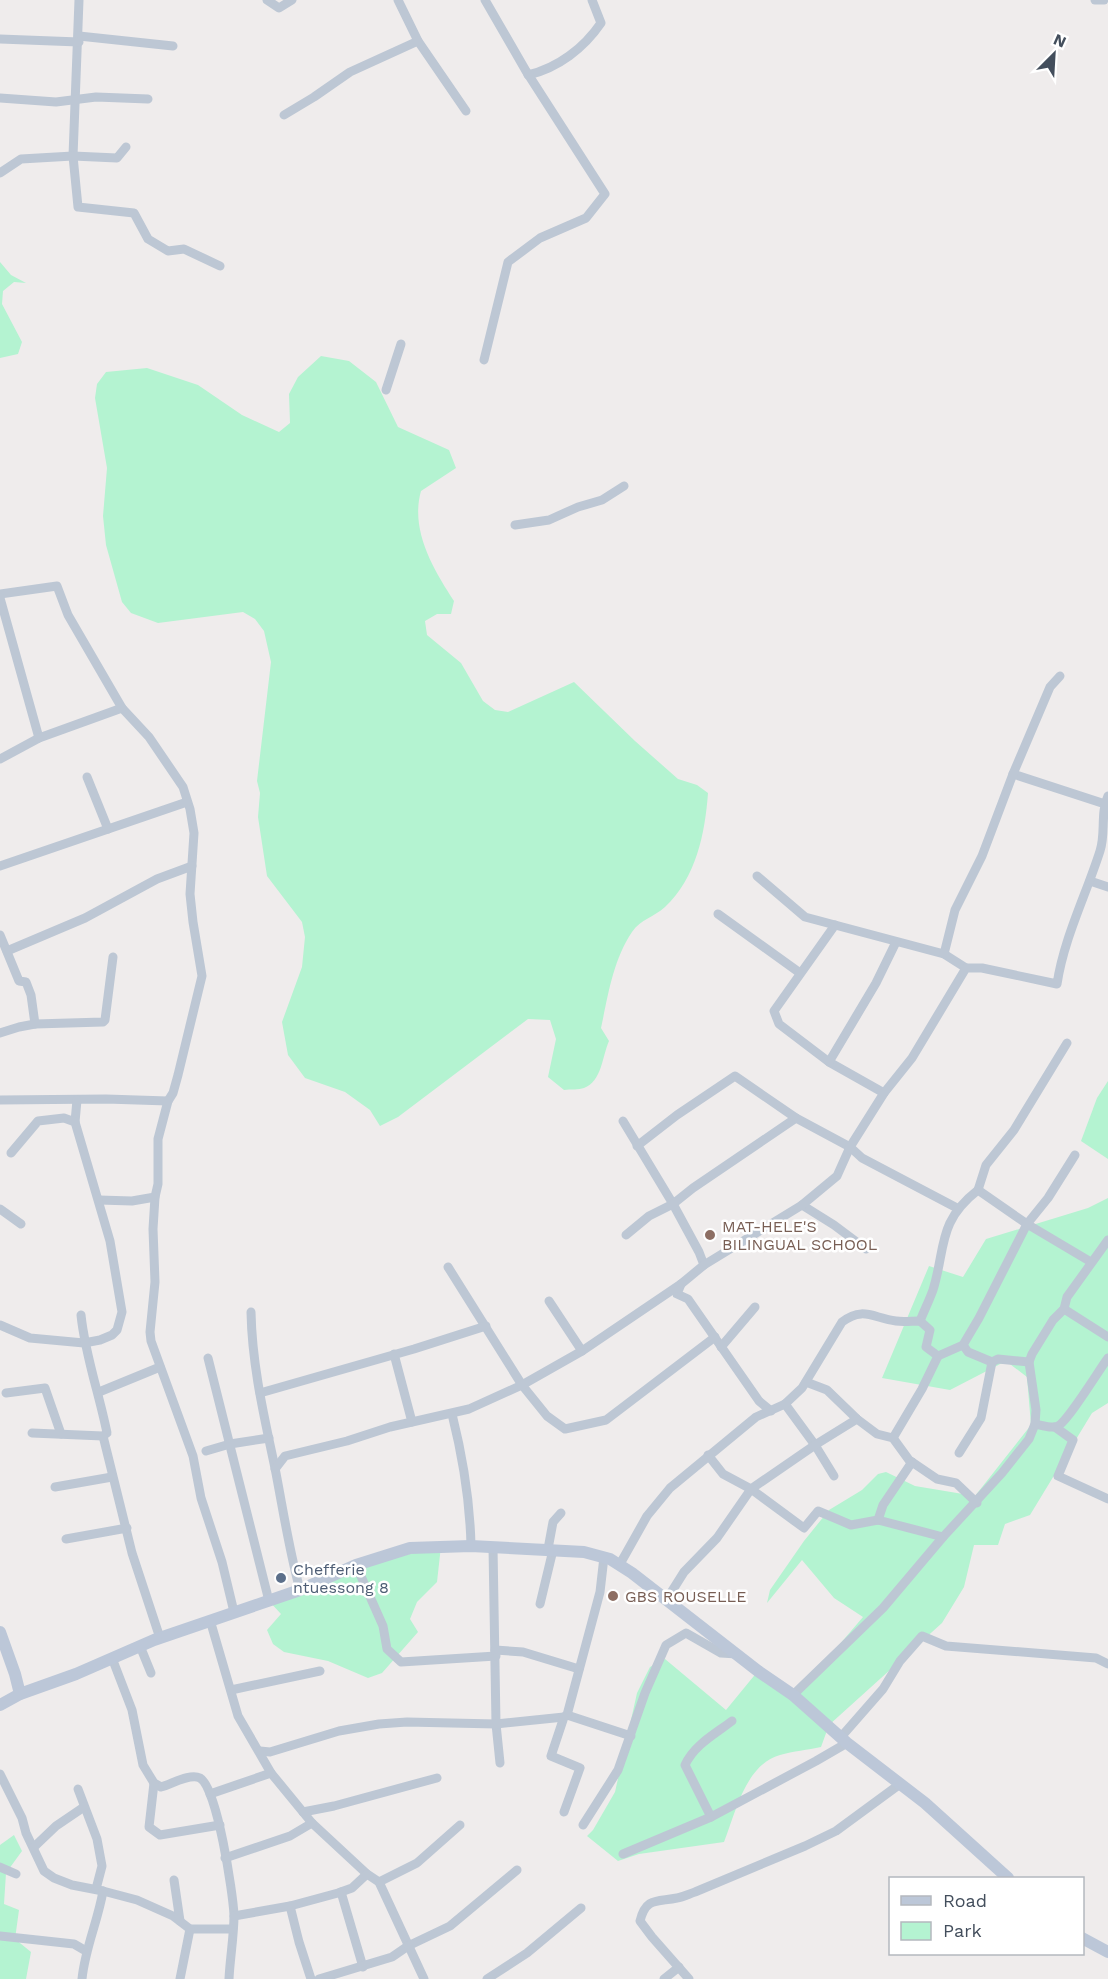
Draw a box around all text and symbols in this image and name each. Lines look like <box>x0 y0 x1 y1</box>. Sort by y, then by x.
north arrow <box>1024 24 1084 84</box>
text: N <box>1051 30 1069 52</box>
place label: MAT-HELE'S BILINGUAL SCHOOL <box>722 1217 878 1254</box>
marker: MAT-HELE'S BILINGUAL SCHOOL <box>703 1228 717 1242</box>
place label: Chefferie ntuessong 8 <box>293 1560 389 1597</box>
marker: Chefferie ntuessong 8 <box>274 1571 288 1585</box>
place label: GBS ROUSELLE <box>625 1587 746 1606</box>
marker: GBS ROUSELLE <box>606 1589 620 1603</box>
legend <box>889 1877 1084 1955</box>
text: Road <box>943 1890 987 1911</box>
text: Park <box>943 1920 982 1941</box>

